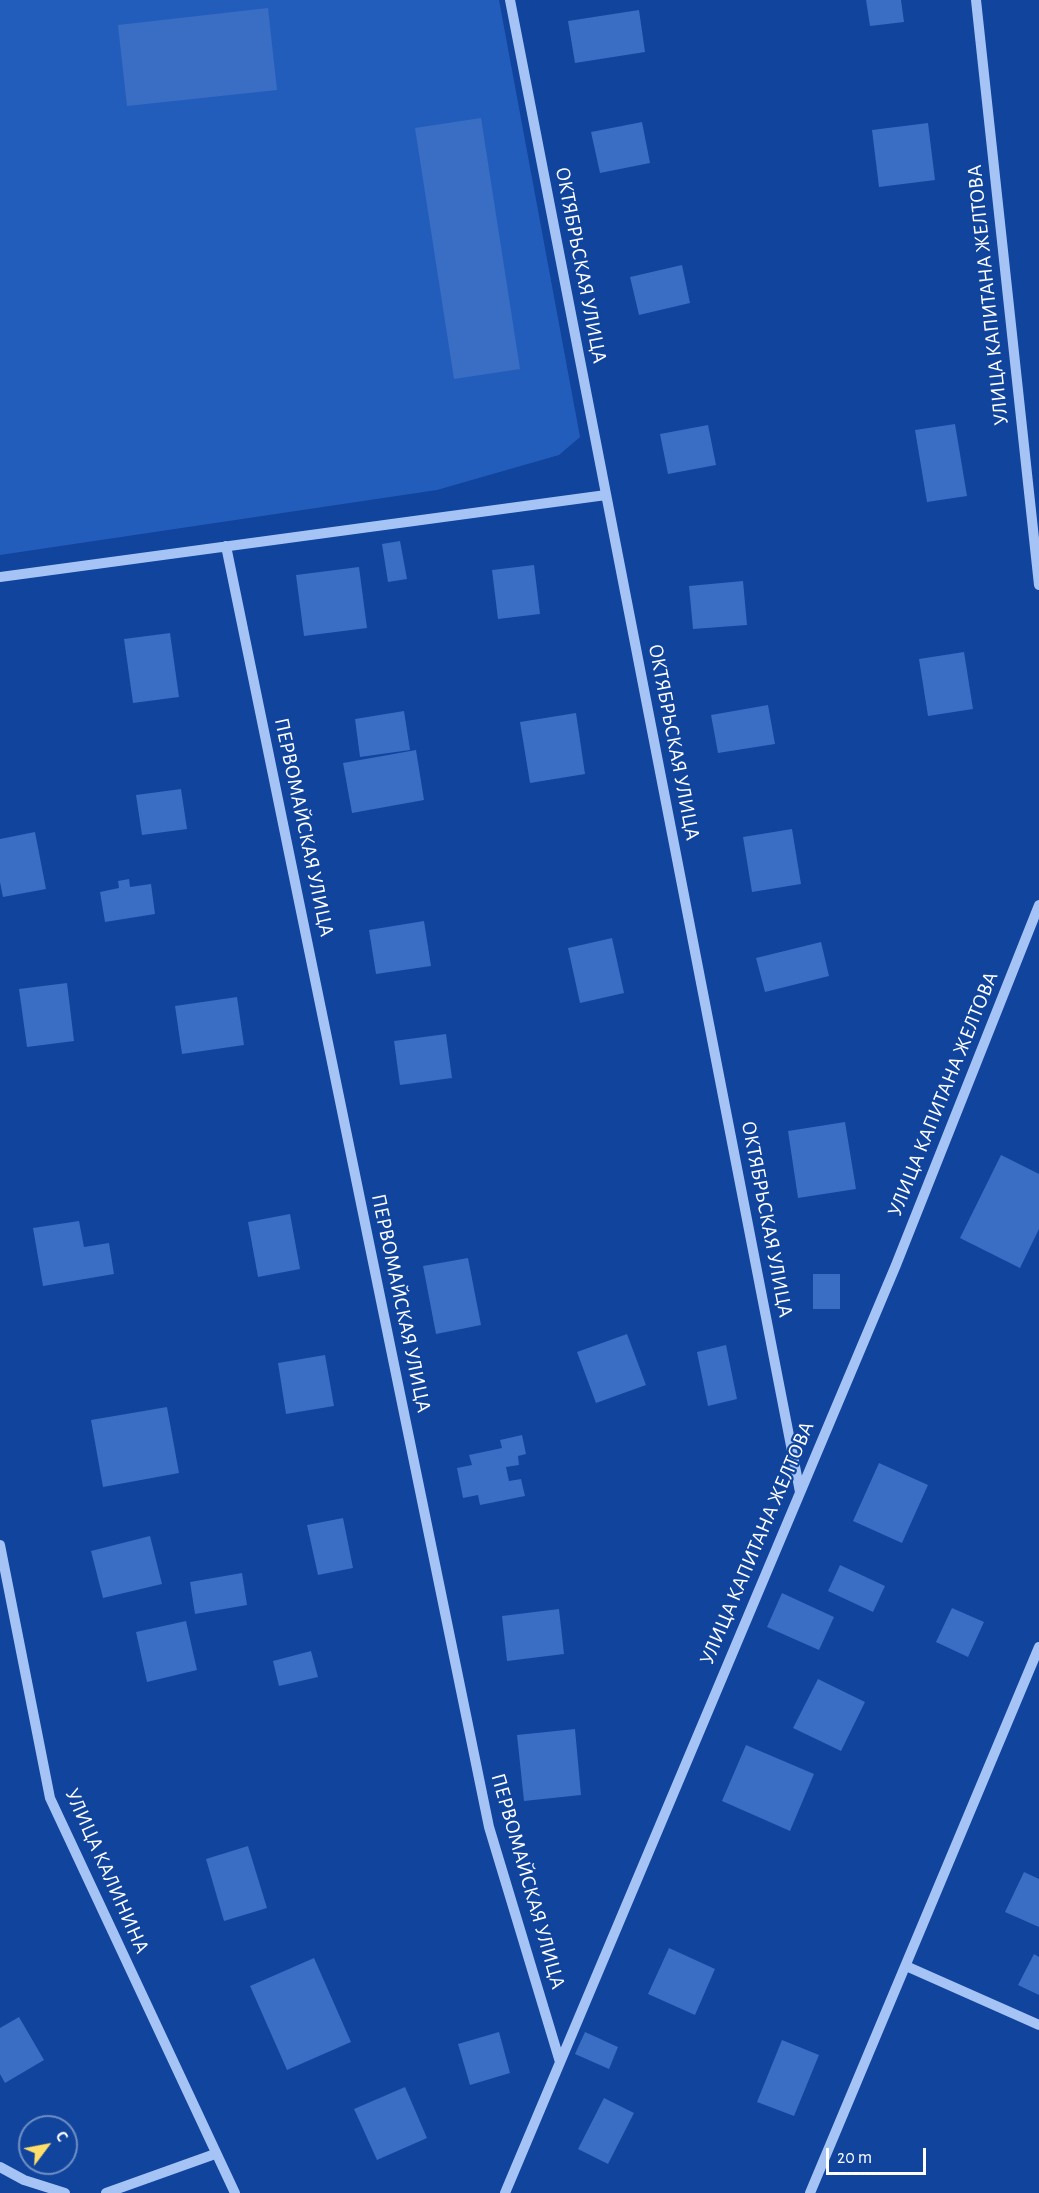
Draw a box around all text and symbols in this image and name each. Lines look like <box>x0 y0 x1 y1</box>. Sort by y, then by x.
street label: УЛИЦА КАПИТАНА ЖЕЛТОВА <box>962 164 1014 426</box>
street label: ОКТЯБРЬСКАЯ УЛИЦА <box>550 165 612 365</box>
street label: ОКТЯБРЬСКАЯ УЛИЦА <box>643 642 705 842</box>
street label: ПЕРВОМАЙСКАЯ УЛИЦА <box>268 715 340 939</box>
street label: УЛИЦА КАПИТАНА ЖЕЛТОВА <box>882 968 1004 1220</box>
street label: ОКТЯБРЬСКАЯ УЛИЦА <box>736 1119 798 1319</box>
street label: ПЕРВОМАЙСКАЯ УЛИЦА <box>365 1191 437 1415</box>
street label: УЛИЦА КАПИТАНА ЖЕЛТОВА <box>694 1418 820 1668</box>
street label: ПЕРВОМАЙСКАЯ УЛИЦА <box>485 1770 571 1992</box>
street label: УЛИЦА КАЛИНИНА <box>59 1785 155 1957</box>
north arrow <box>18 2115 78 2175</box>
text: С <box>52 2129 71 2145</box>
scale bar <box>829 2136 930 2174</box>
text: 20 m <box>837 2149 872 2167</box>

